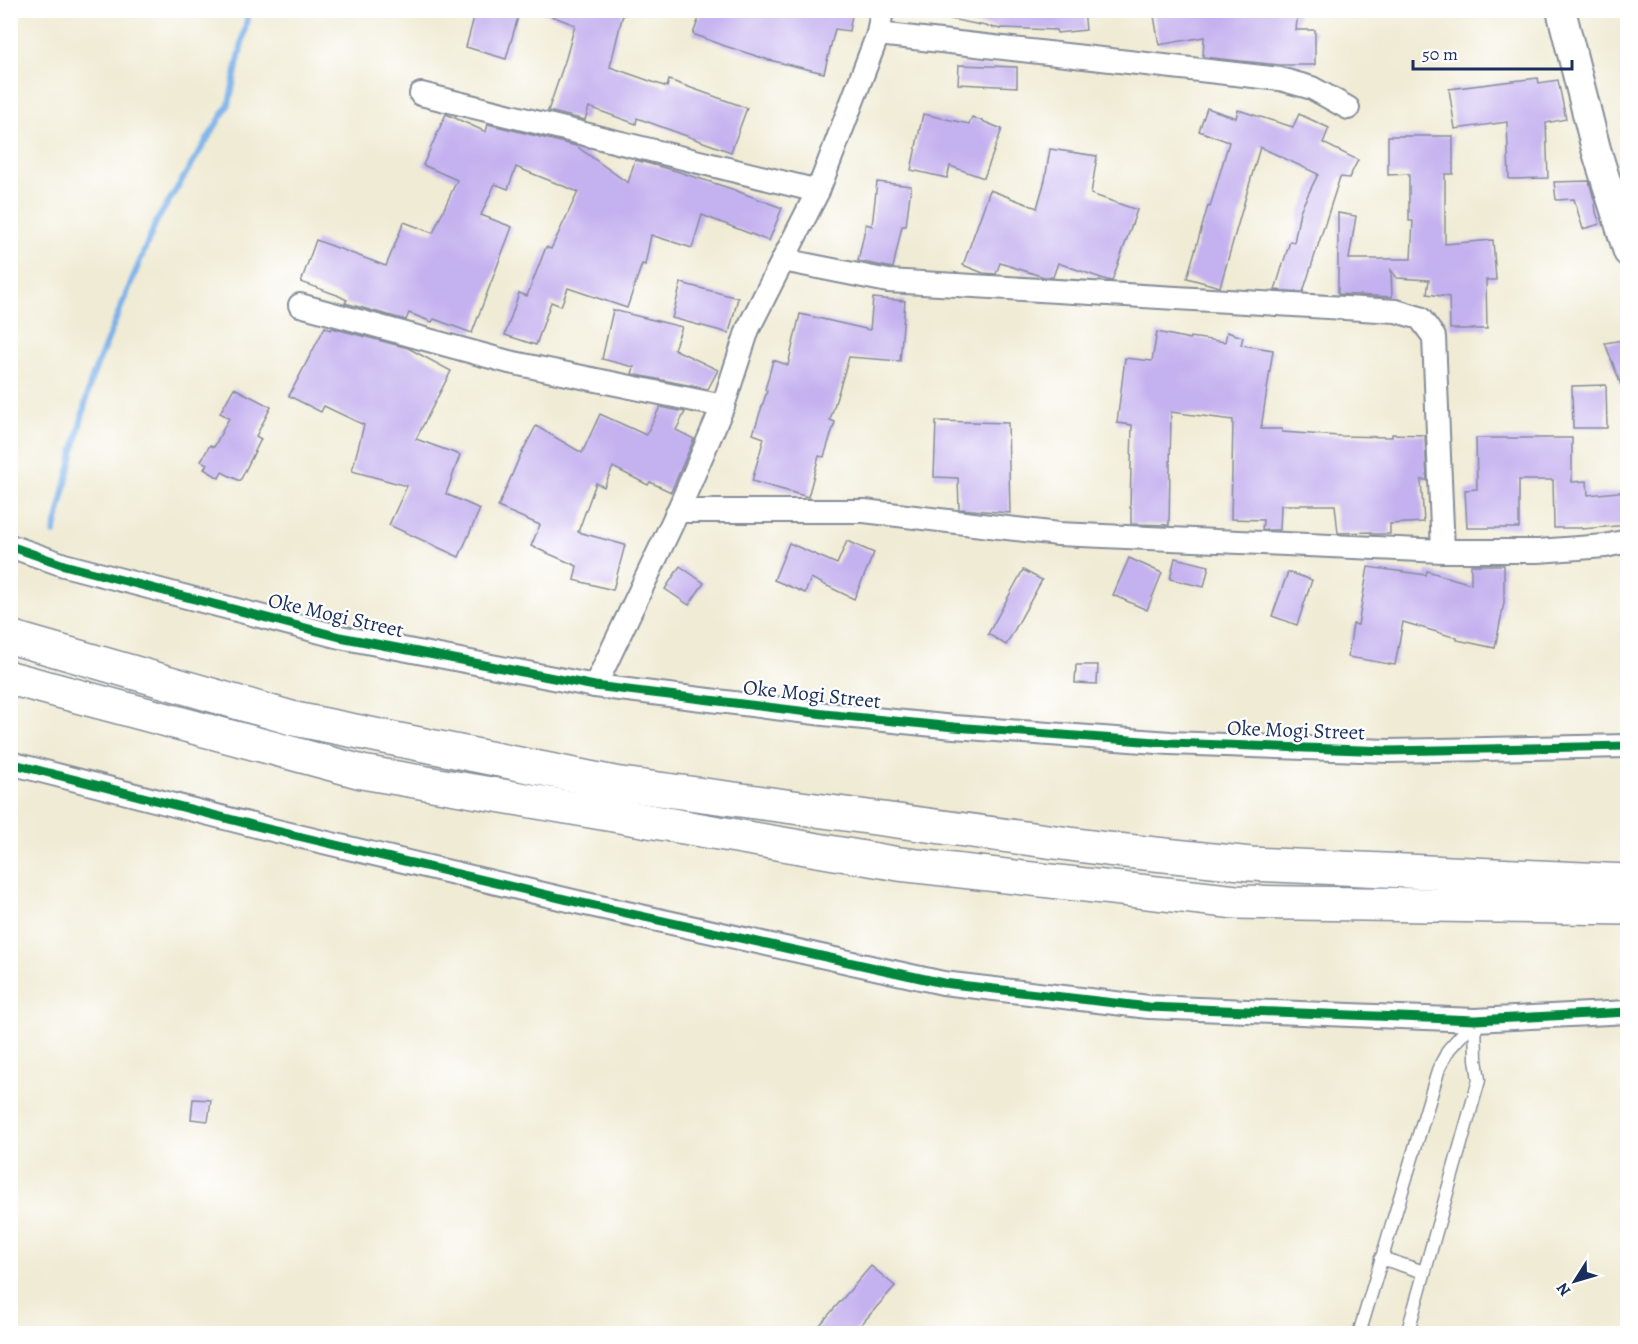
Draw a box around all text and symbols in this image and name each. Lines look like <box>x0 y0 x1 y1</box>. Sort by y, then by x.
scale bar <box>1413 33 1572 71</box>
text: 50 m <box>1422 42 1458 66</box>
street label: Oke Mogi Street <box>266 586 407 644</box>
street label: Oke Mogi Street <box>742 673 882 715</box>
street label: Oke Mogi Street <box>1226 714 1366 746</box>
north arrow <box>1545 1251 1605 1311</box>
text: N <box>1551 1278 1576 1301</box>

